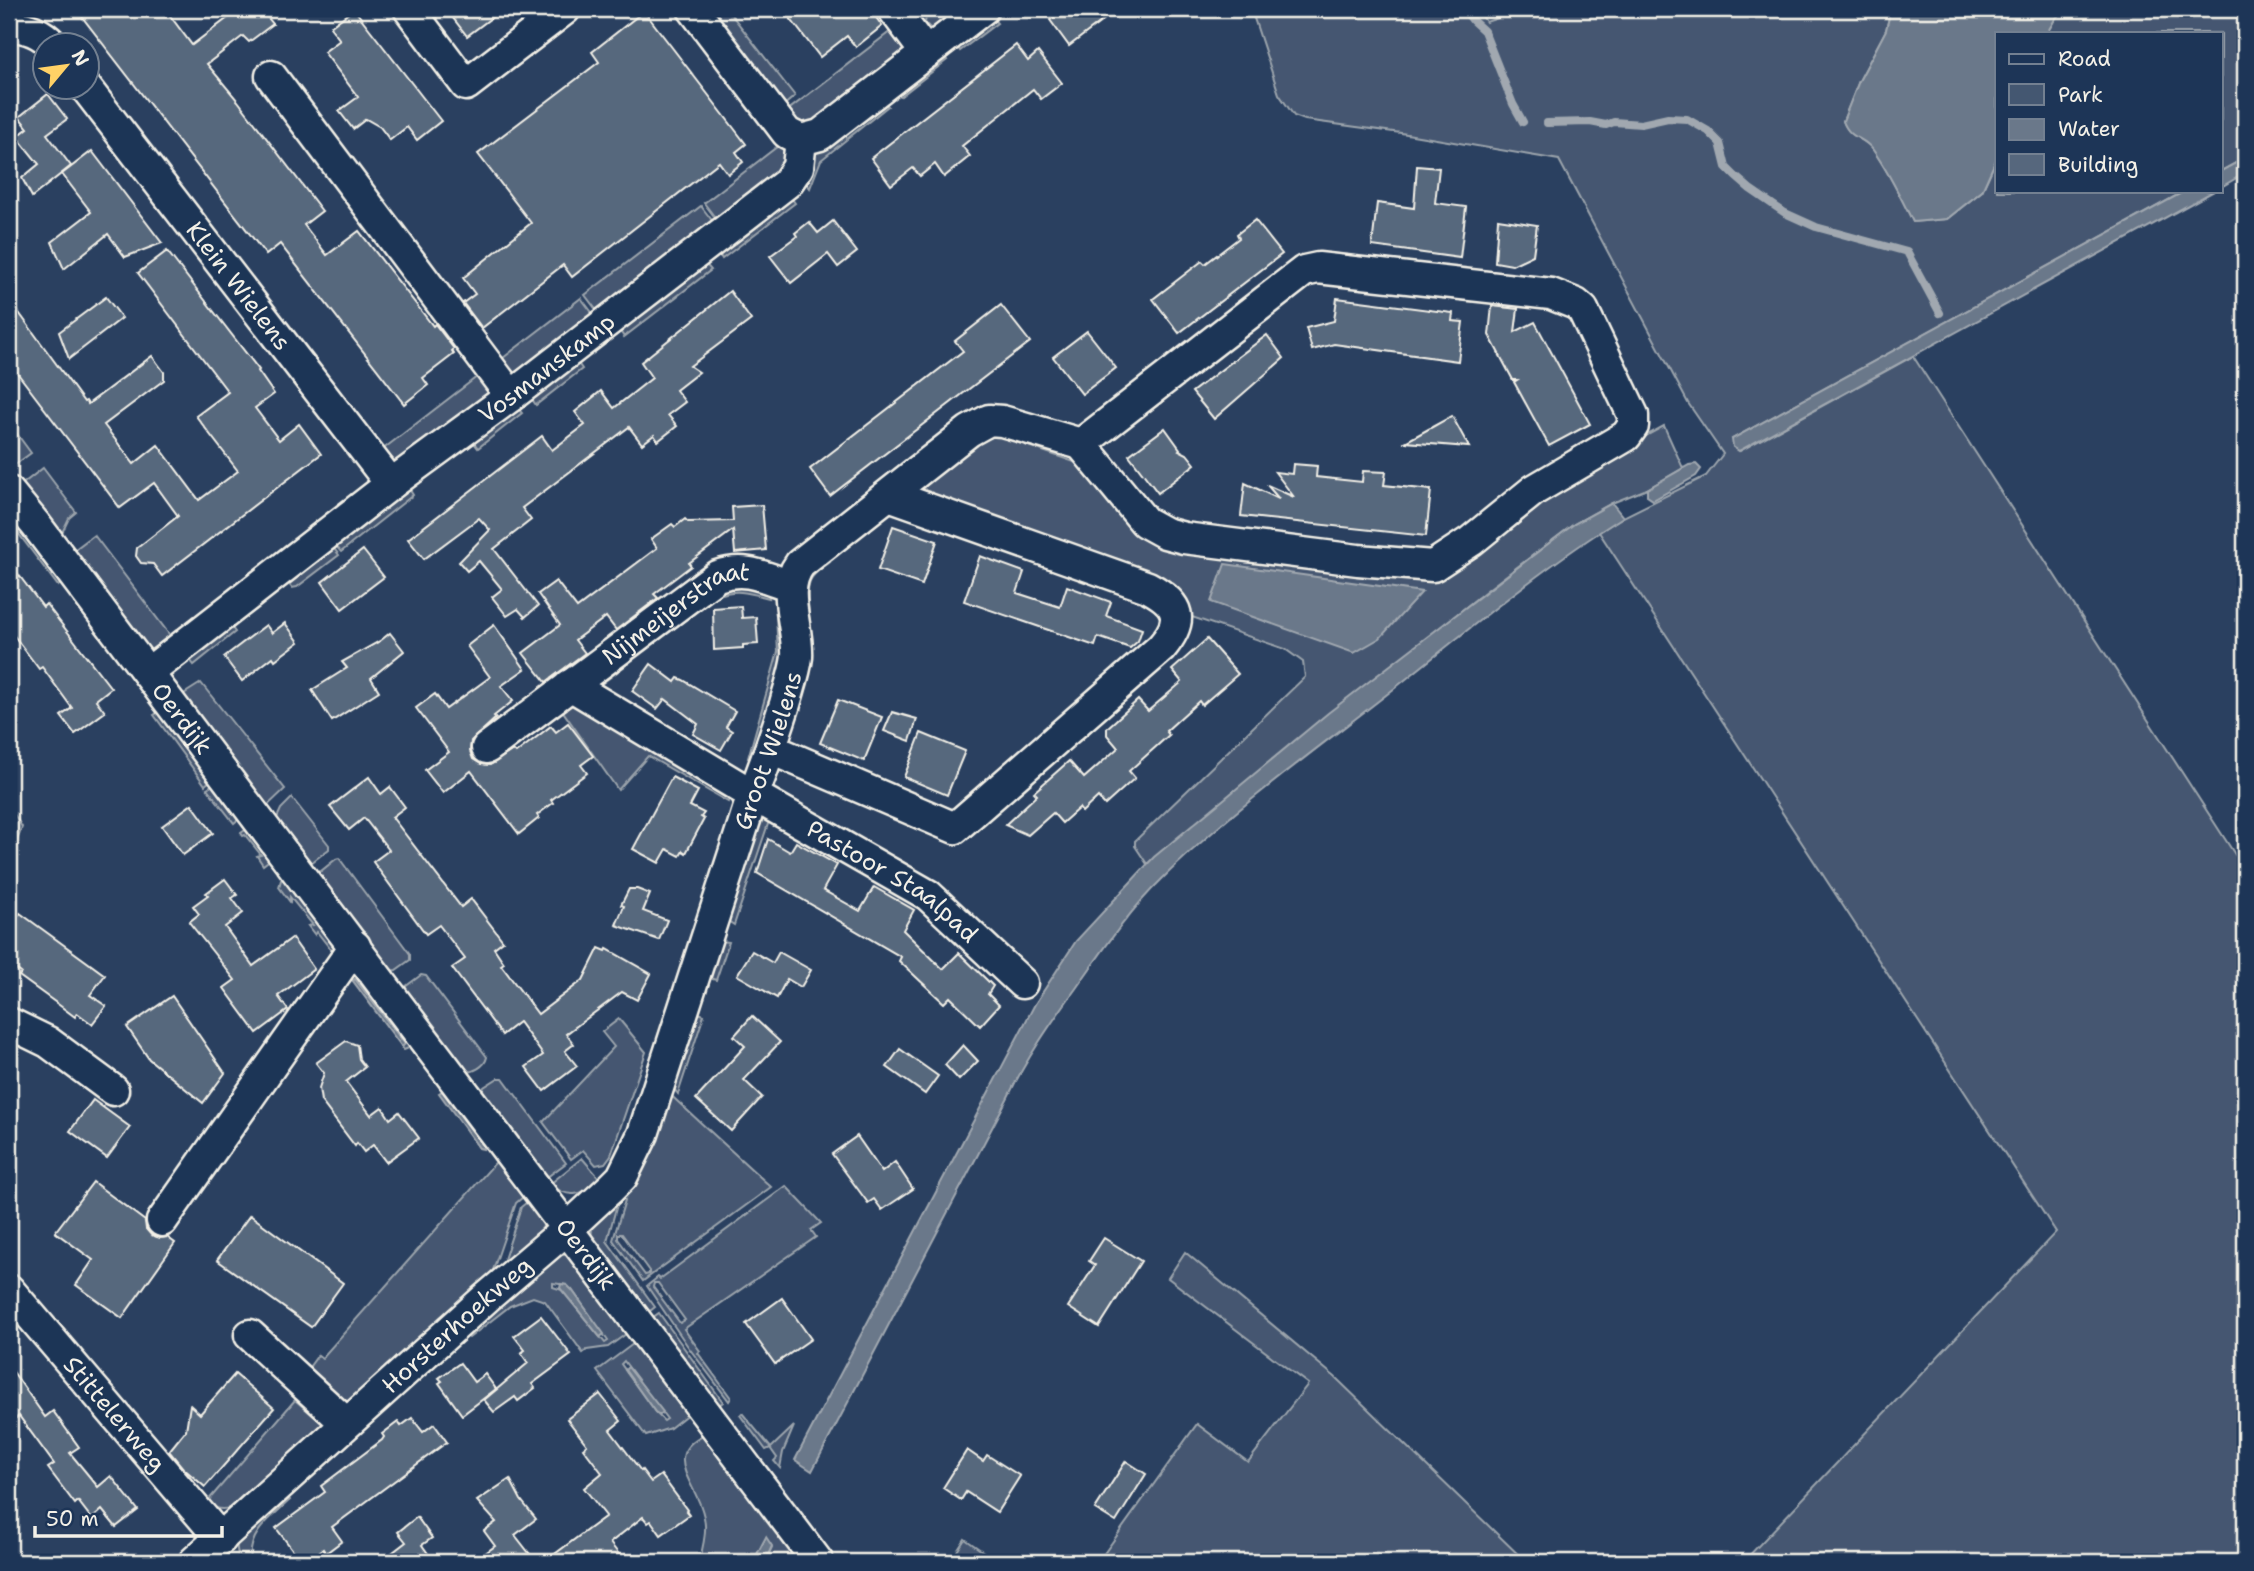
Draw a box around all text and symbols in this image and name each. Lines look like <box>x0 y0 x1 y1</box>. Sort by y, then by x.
north arrow <box>32 32 102 102</box>
legend <box>1995 32 2222 192</box>
text: N <box>66 45 95 71</box>
text: Road <box>2058 45 2111 73</box>
text: Park <box>2058 81 2103 109</box>
text: Water <box>2058 115 2120 143</box>
text: Building <box>2058 151 2138 179</box>
street label: Klein Wielens <box>179 215 298 357</box>
street label: Vosmanskamp <box>472 306 622 431</box>
street label: Nijmeijerstraat <box>596 556 751 673</box>
street label: Groot Wielens <box>727 668 810 834</box>
street label: Oerdijk <box>144 676 220 761</box>
street label: Pastoor Staalpad <box>801 813 985 950</box>
street label: Oerdijk <box>548 1212 624 1297</box>
street label: Horsterhoekweg <box>375 1249 539 1401</box>
street label: Stittelerweg <box>56 1349 173 1479</box>
scale bar <box>35 1494 222 1538</box>
text: 50 m <box>46 1505 99 1533</box>

